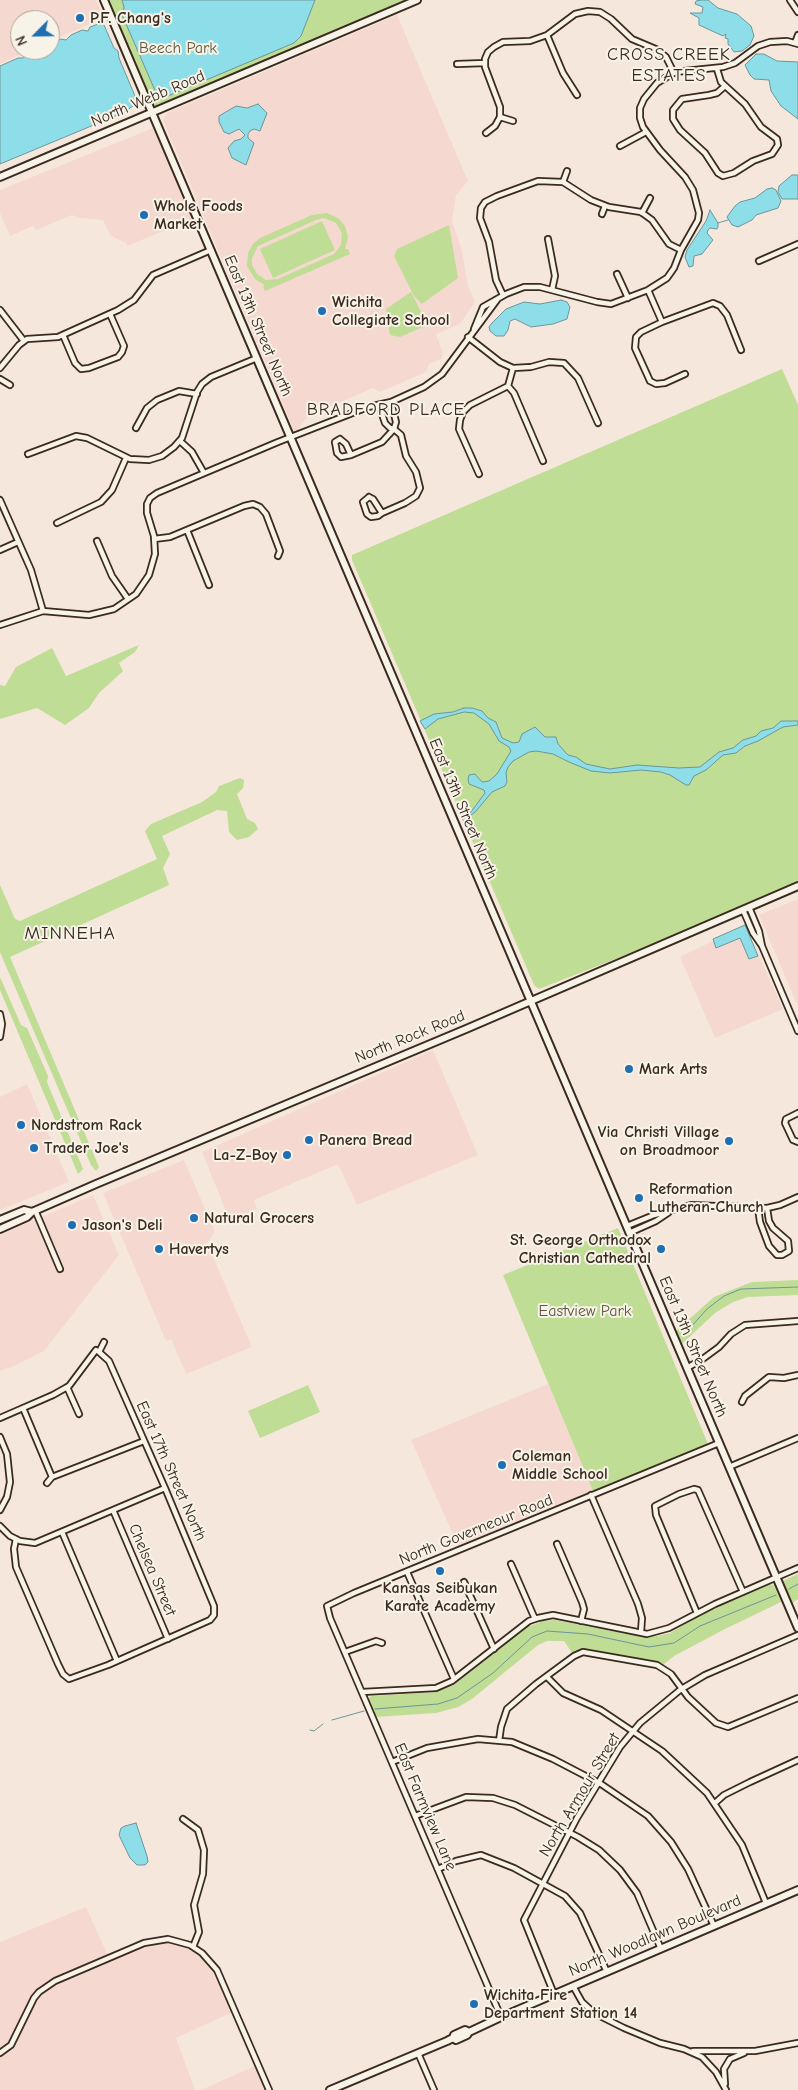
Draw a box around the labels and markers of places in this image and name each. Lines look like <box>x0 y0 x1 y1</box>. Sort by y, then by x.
place label: P.F. Chang's <box>90 8 171 28</box>
marker: P.F. Chang's <box>74 12 86 24</box>
place label: Whole Foods Market <box>154 196 243 234</box>
marker: Whole Foods Market <box>138 209 150 221</box>
place label: Wichita Collegiate School <box>332 292 450 330</box>
marker: Wichita Collegiate School <box>316 305 328 317</box>
place label: Mark Arts <box>639 1059 707 1079</box>
marker: Mark Arts <box>623 1063 635 1075</box>
place label: Nordstrom Rack <box>31 1115 142 1135</box>
marker: Nordstrom Rack <box>15 1119 27 1131</box>
place label: Via Christi Village on Broadmoor <box>598 1122 719 1160</box>
place label: Panera Bread <box>319 1130 412 1150</box>
marker: Panera Bread <box>303 1134 315 1146</box>
marker: Via Christi Village on Broadmoor <box>723 1135 735 1147</box>
place label: Trader Joe's <box>44 1138 129 1158</box>
marker: Trader Joe's <box>28 1142 40 1154</box>
place label: La-Z-Boy <box>213 1145 277 1165</box>
marker: La-Z-Boy <box>281 1149 293 1161</box>
place label: Reformation Lutheran Church <box>649 1179 764 1217</box>
marker: Reformation Lutheran Church <box>633 1192 645 1204</box>
place label: Natural Grocers <box>204 1208 314 1228</box>
marker: Natural Grocers <box>188 1212 200 1224</box>
place label: Jason's Deli <box>82 1215 163 1235</box>
marker: Jason's Deli <box>66 1219 78 1231</box>
place label: St. George Orthodox Christian Cathedral <box>510 1230 651 1268</box>
place label: Havertys <box>169 1239 229 1259</box>
marker: Havertys <box>153 1243 165 1255</box>
marker: St. George Orthodox Christian Cathedral <box>655 1243 667 1255</box>
place label: Coleman Middle School <box>512 1446 608 1484</box>
marker: Coleman Middle School <box>496 1459 508 1471</box>
marker: Kansas Seibukan Karate Academy <box>434 1565 446 1577</box>
place label: Kansas Seibukan Karate Academy <box>383 1578 497 1616</box>
place label: Wichita Fire Department Station 14 <box>484 1985 637 2023</box>
marker: Wichita Fire Department Station 14 <box>468 1998 480 2010</box>

